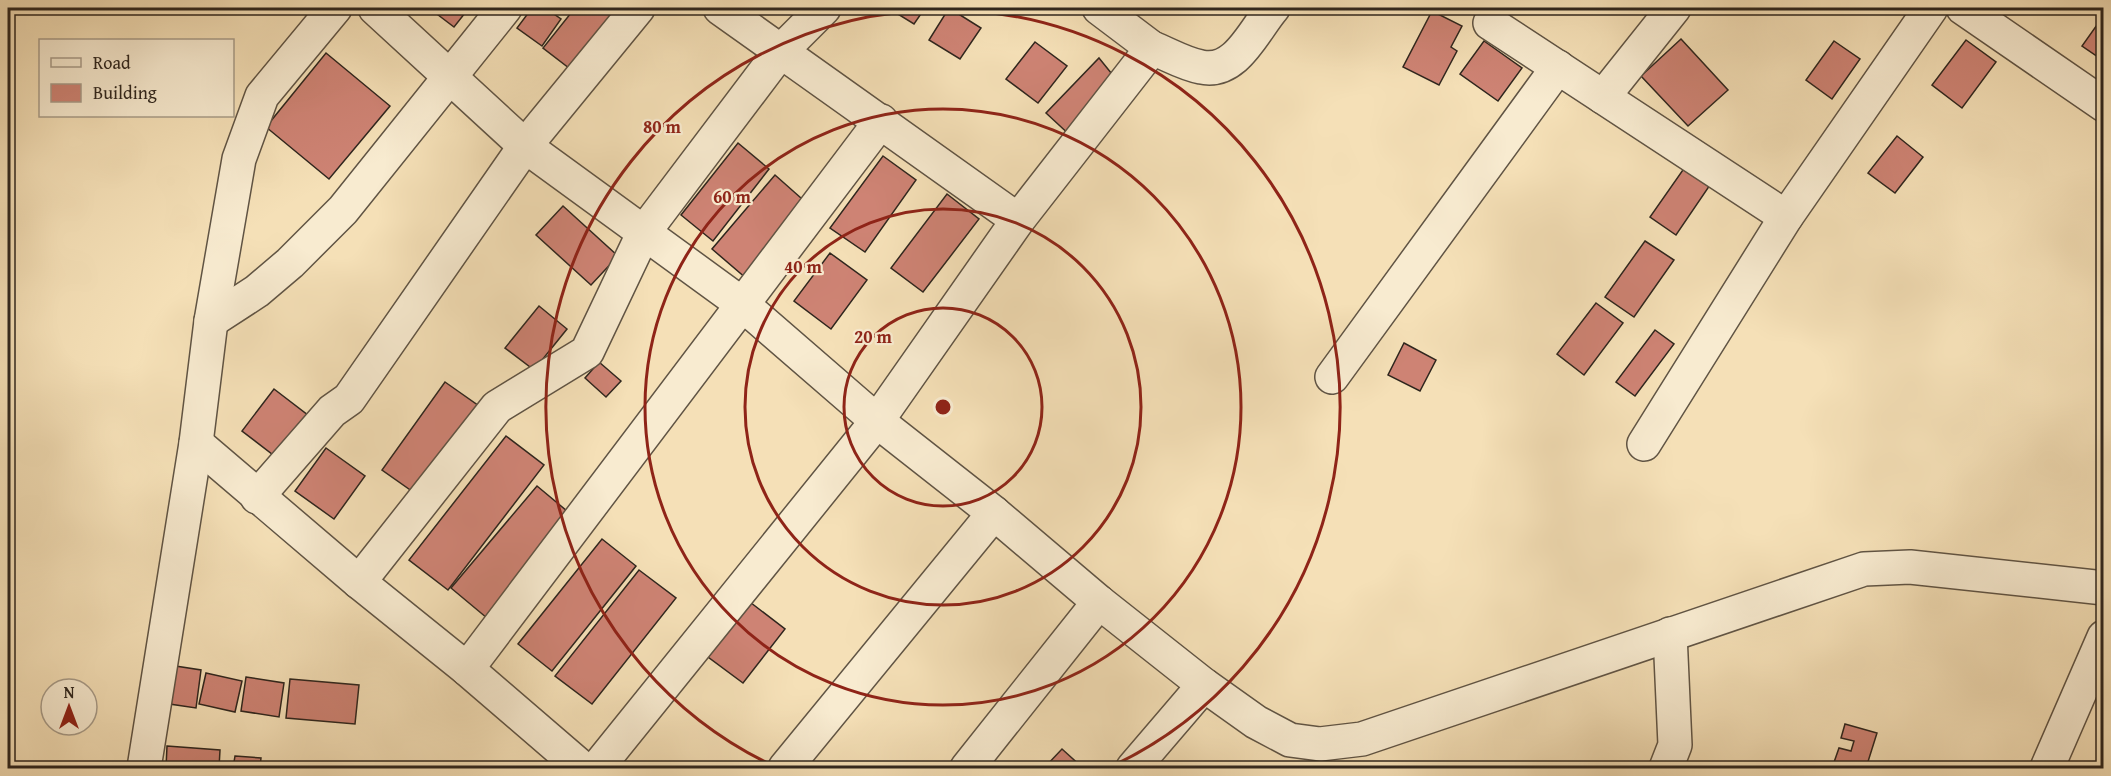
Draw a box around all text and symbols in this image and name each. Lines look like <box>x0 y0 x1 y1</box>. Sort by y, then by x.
legend <box>39 39 234 117</box>
text: Road <box>93 49 131 76</box>
text: Building <box>93 79 157 106</box>
text: 80 m <box>643 113 682 140</box>
text: 60 m <box>713 183 752 210</box>
text: 40 m <box>784 253 823 280</box>
text: 20 m <box>854 323 893 350</box>
centre of rings <box>933 397 953 417</box>
north arrow <box>39 677 99 737</box>
text: N <box>64 680 75 704</box>

